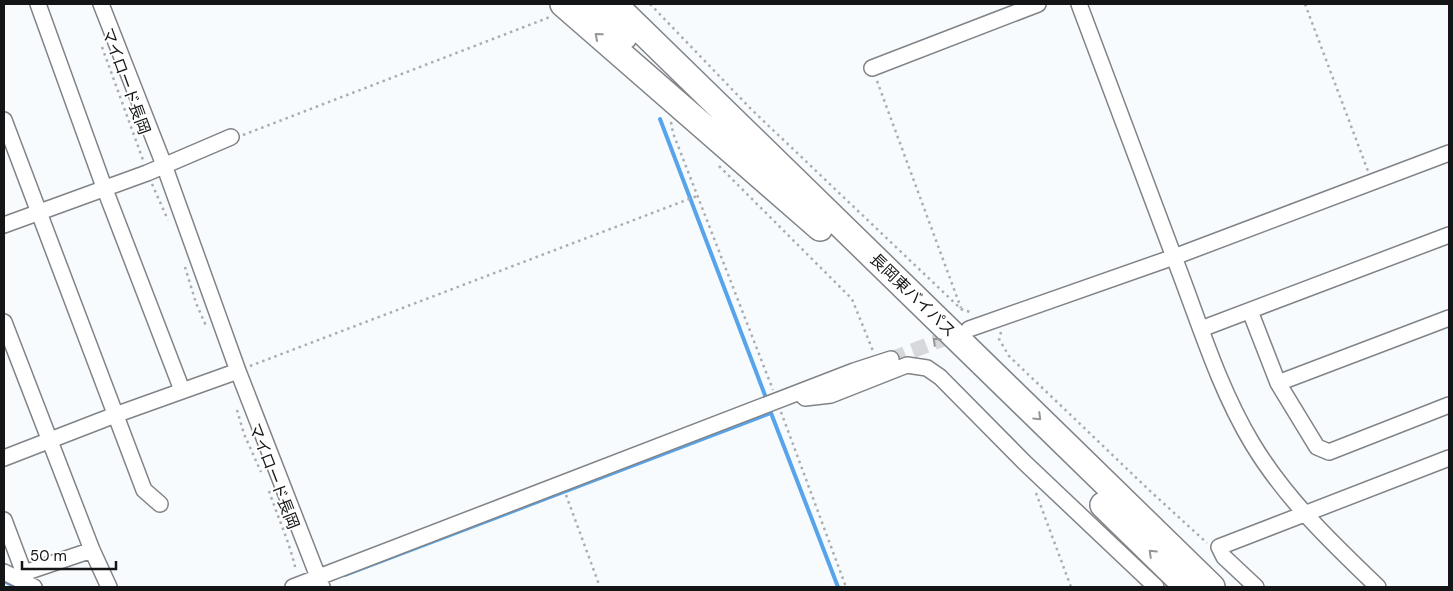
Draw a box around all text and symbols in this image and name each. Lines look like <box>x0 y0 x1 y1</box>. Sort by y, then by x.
street label: マイロード長岡 <box>97 25 155 137</box>
one-way arrow <box>595 32 604 41</box>
street label: 長岡東バイパス <box>866 249 960 341</box>
one-way arrow <box>933 338 942 347</box>
one-way arrow <box>1032 411 1041 420</box>
street label: マイロード長岡 <box>244 420 304 532</box>
scale bar <box>22 538 116 570</box>
text: 50 m <box>30 546 67 566</box>
one-way arrow <box>1149 550 1158 559</box>

